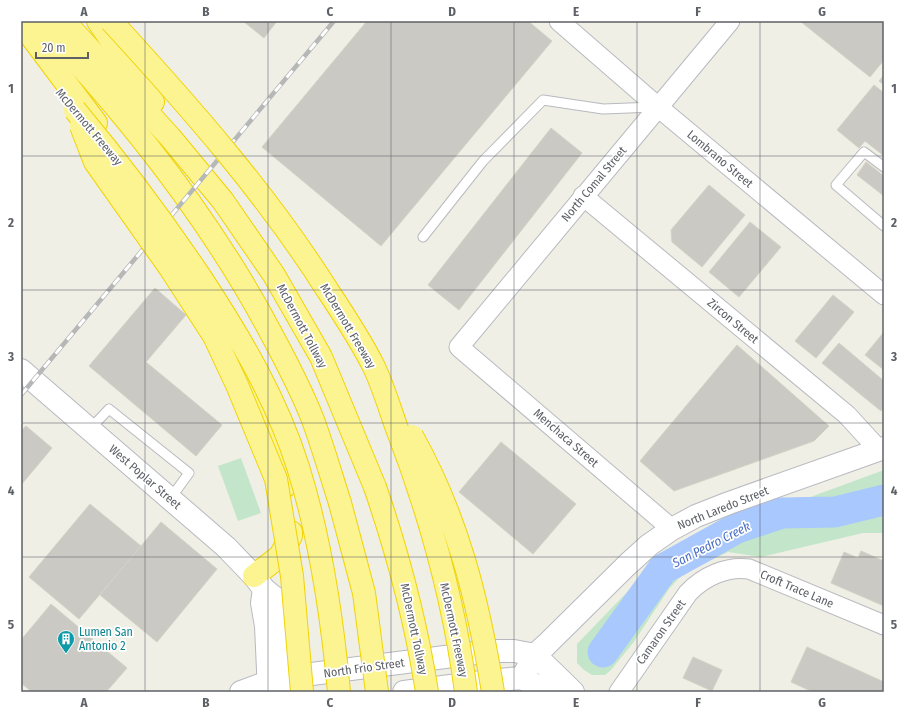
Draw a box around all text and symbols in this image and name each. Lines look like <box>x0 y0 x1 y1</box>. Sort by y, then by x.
text: A <box>79 4 88 19</box>
text: B <box>202 4 210 19</box>
text: C <box>327 4 334 19</box>
text: D <box>448 4 456 19</box>
text: E <box>573 4 579 19</box>
text: F <box>695 4 701 19</box>
text: G <box>818 4 826 19</box>
scale bar <box>36 34 88 60</box>
text: 20 m <box>42 41 66 55</box>
text: 1 <box>8 81 14 96</box>
text: 1 <box>891 81 897 96</box>
street label: McDermott Freeway <box>53 86 126 169</box>
street label: Lombrano Street <box>684 127 756 191</box>
street label: North Comal Street <box>559 144 629 224</box>
text: 2 <box>7 215 14 230</box>
text: 2 <box>890 215 897 230</box>
street label: McDermott Freeway <box>317 281 379 371</box>
street label: McDermott Tollway <box>274 282 330 371</box>
street label: Zircon Street <box>705 296 761 346</box>
text: 3 <box>7 349 14 364</box>
text: 3 <box>890 349 897 364</box>
street label: Menchaca Street <box>531 406 601 470</box>
street label: West Poplar Street <box>106 442 184 512</box>
text: 4 <box>8 483 15 498</box>
street label: North Laredo Street <box>675 483 771 533</box>
text: 4 <box>891 483 898 498</box>
water label: San Pedro Creek <box>669 518 753 571</box>
street label: Croft Trace Lane <box>758 567 836 611</box>
street label: McDermott Freeway <box>437 581 471 679</box>
street label: McDermott Tollway <box>397 582 431 677</box>
street label: Camaron Street <box>634 597 689 667</box>
text: 5 <box>8 617 14 632</box>
text: 5 <box>891 617 897 632</box>
place label: Lumen San Antonio 2 <box>79 625 133 653</box>
building icon: Lumen San Antonio 2 <box>56 629 76 654</box>
street label: North Frio Street <box>323 655 405 681</box>
text: A <box>79 695 88 710</box>
text: B <box>202 695 210 710</box>
text: C <box>327 695 334 710</box>
text: D <box>448 695 456 710</box>
text: E <box>573 695 579 710</box>
text: F <box>695 695 701 710</box>
text: G <box>818 695 826 710</box>

